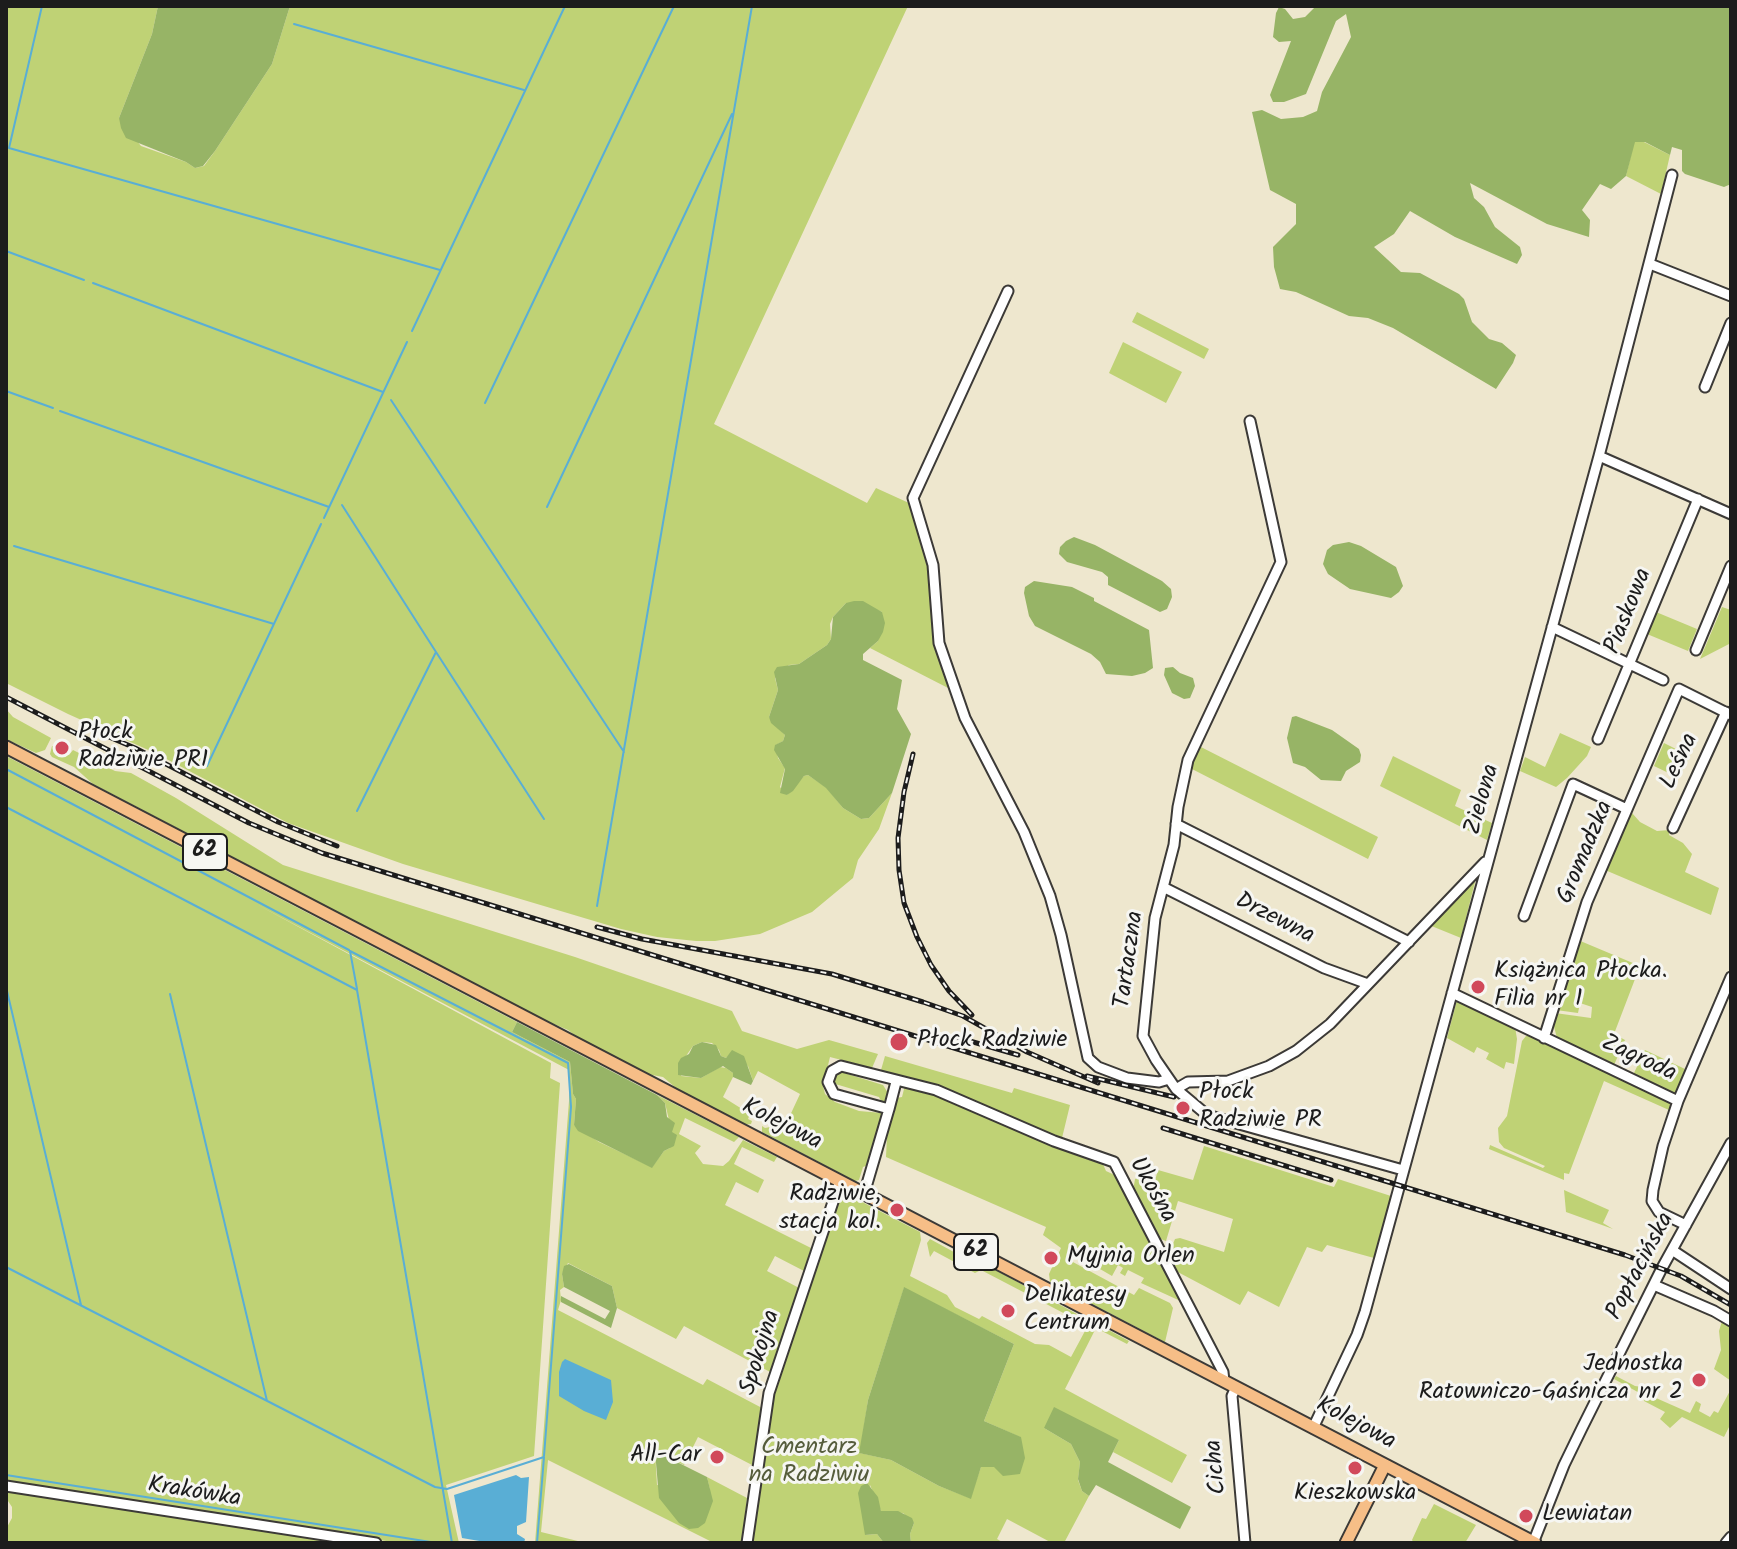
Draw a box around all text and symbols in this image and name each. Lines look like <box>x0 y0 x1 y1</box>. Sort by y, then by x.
street label: Piaskowa <box>1600 565 1660 659</box>
place label: Płock Radziwie PR1 <box>78 720 208 776</box>
street label: Leśna <box>1656 730 1706 794</box>
marker: Płock Radziwie PR1 <box>53 739 71 757</box>
street label: Zielona <box>1460 761 1508 839</box>
street label: Gromadzka <box>1552 797 1622 909</box>
road number: 62 <box>183 834 227 870</box>
street label: Drzewna <box>1230 888 1318 952</box>
street label: Tartaczna <box>1110 910 1152 1010</box>
place label: Książnica Płocka. Filia nr 1 <box>1494 959 1667 1015</box>
marker: Książnica Płocka. Filia nr 1 <box>1469 978 1487 996</box>
place label: Płock Radziwie <box>917 1028 1067 1056</box>
street label: Zagroda <box>1596 1030 1680 1090</box>
marker: Płock Radziwie <box>888 1031 910 1053</box>
place label: Płock Radziwie PR <box>1199 1080 1322 1136</box>
street label: Kolejowa <box>736 1094 826 1158</box>
marker: Płock Radziwie PR <box>1174 1099 1192 1117</box>
street label: Ukośna <box>1121 1153 1181 1229</box>
place label: Radziwie, stacja kol. <box>779 1182 881 1238</box>
marker: Radziwie, stacja kol. <box>888 1201 906 1219</box>
street label: Popłacińska <box>1602 1208 1682 1326</box>
road number: 62 <box>954 1234 998 1270</box>
place label: Myjnia Orlen <box>1067 1244 1195 1272</box>
marker: Myjnia Orlen <box>1042 1249 1060 1267</box>
place label: Delikatesy Centrum <box>1024 1283 1126 1339</box>
marker: Delikatesy Centrum <box>999 1302 1017 1320</box>
street label: Spokojna <box>735 1307 789 1399</box>
place label: Jednostka Ratowniczo-Gaśnicza nr 2 <box>1419 1352 1683 1408</box>
marker: Jednostka Ratowniczo-Gaśnicza nr 2 <box>1690 1371 1708 1389</box>
street label: Kolejowa <box>1310 1392 1400 1458</box>
park label: Cmentarz na Radziwiu <box>749 1435 869 1491</box>
street label: Cicha <box>1201 1438 1235 1496</box>
place label: All-Car <box>630 1443 701 1471</box>
marker: All-Car <box>708 1448 726 1466</box>
marker: Kieszkowska <box>1346 1459 1364 1477</box>
street label: Krakówka <box>145 1472 243 1516</box>
place label: Kieszkowska <box>1294 1481 1416 1509</box>
place label: Lewiatan <box>1542 1502 1632 1530</box>
marker: Lewiatan <box>1517 1507 1535 1525</box>

